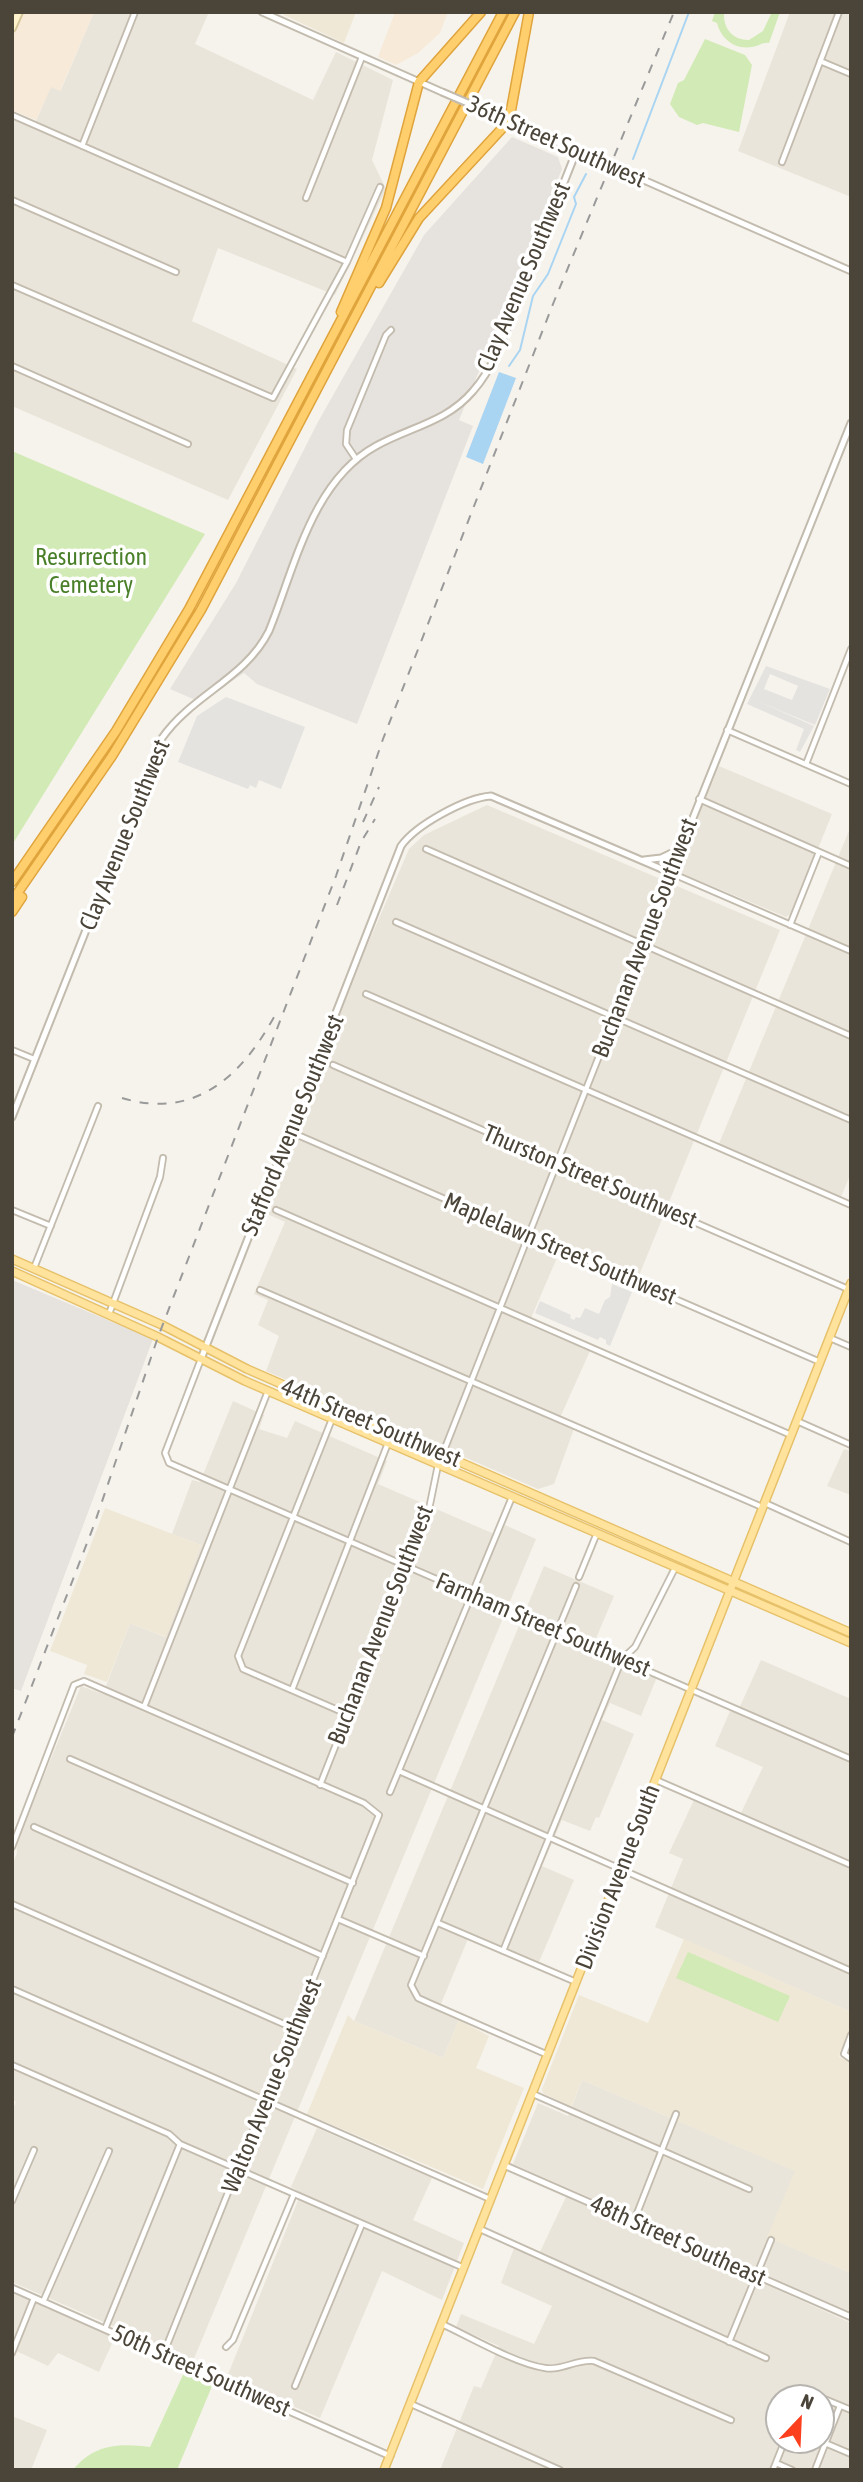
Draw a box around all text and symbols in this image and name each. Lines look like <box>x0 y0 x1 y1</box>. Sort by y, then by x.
street label: 36th Street Southwest <box>462 90 650 194</box>
street label: Clay Avenue Southwest <box>471 178 577 376</box>
park label: Resurrection Cemetery <box>35 543 147 599</box>
street label: Clay Avenue Southwest <box>74 735 176 935</box>
street label: Buchanan Avenue Southwest <box>586 814 704 1062</box>
street label: Stafford Avenue Southwest <box>235 1010 351 1240</box>
street label: Thurston Street Southwest <box>479 1119 701 1235</box>
street label: Maplelawn Street Southwest <box>439 1187 681 1311</box>
street label: 44th Street Southwest <box>277 1372 465 1474</box>
street label: Buchanan Avenue Southwest <box>322 1501 440 1749</box>
street label: Farnham Street Southwest <box>431 1567 655 1683</box>
street label: Division Avenue South <box>569 1780 667 1974</box>
street label: Walton Avenue Southwest <box>216 1975 328 2197</box>
street label: 48th Street Southeast <box>586 2189 770 2293</box>
street label: 50th Street Southwest <box>107 2319 295 2423</box>
north arrow <box>765 2384 835 2454</box>
text: N <box>798 2389 817 2414</box>

